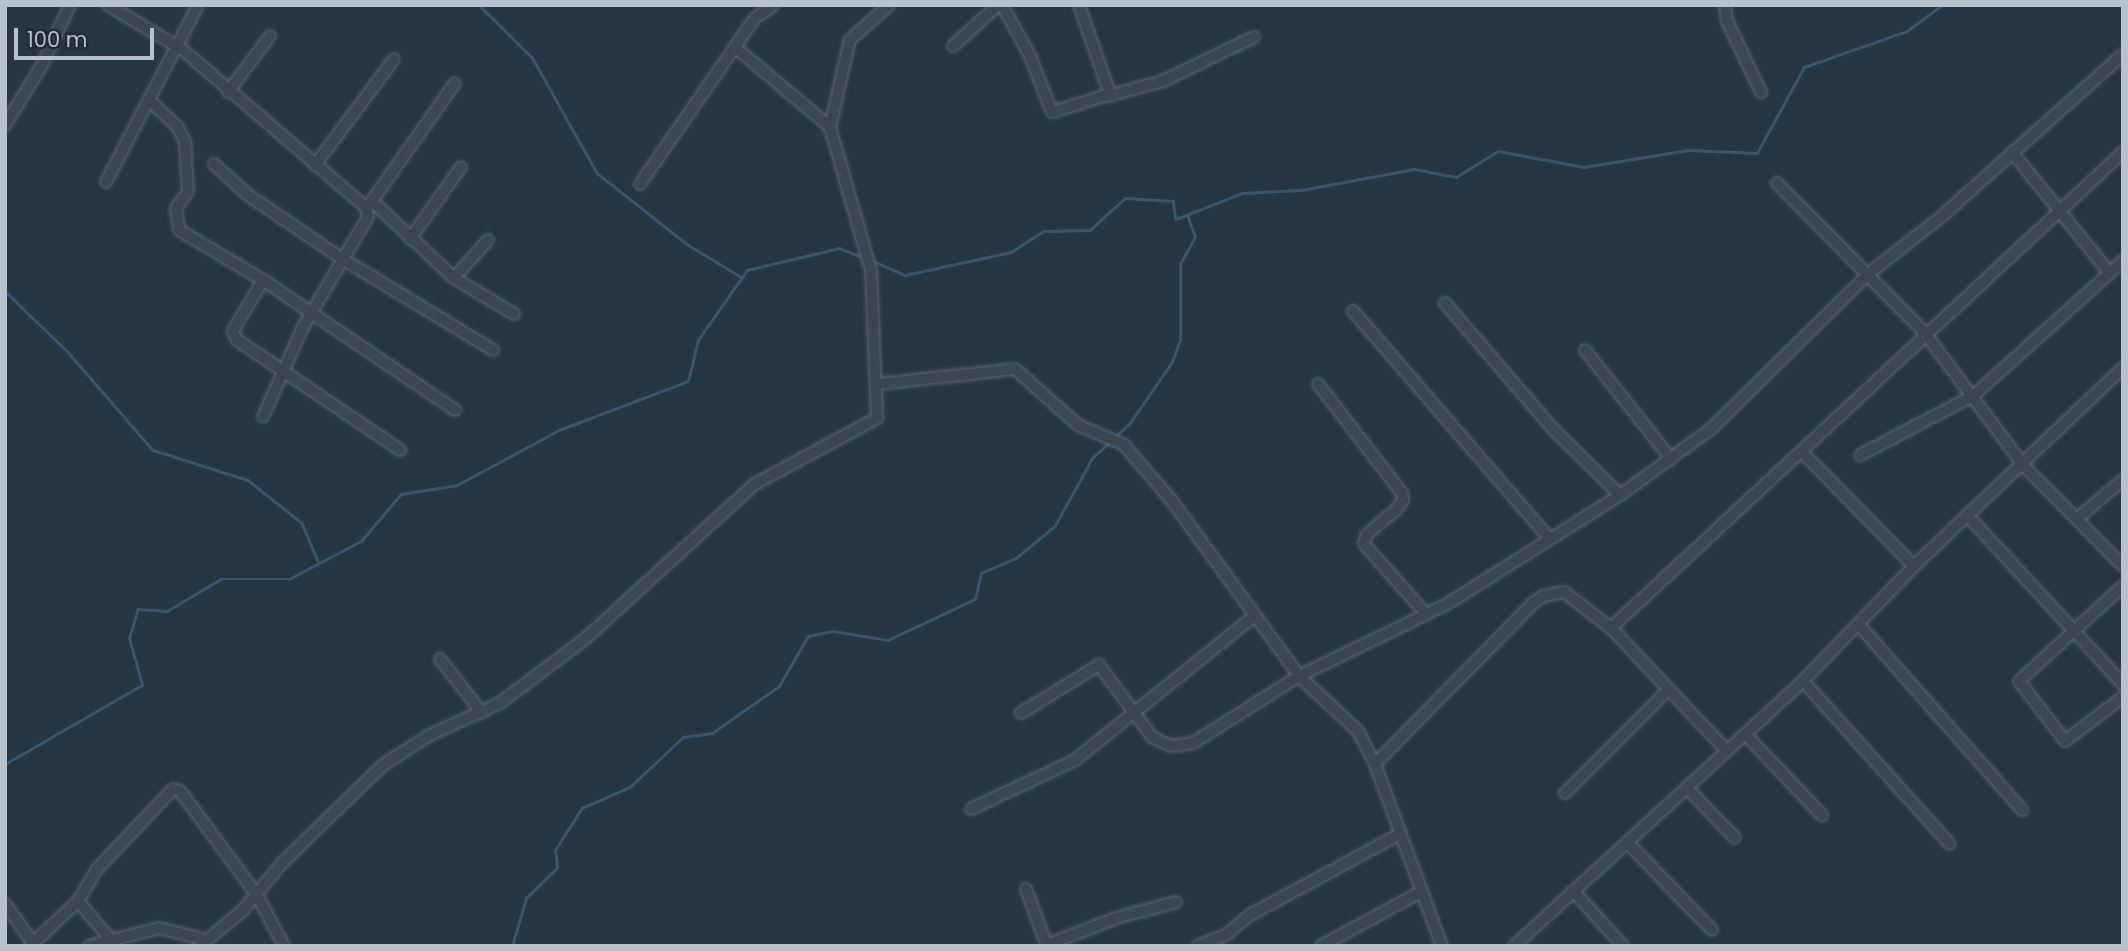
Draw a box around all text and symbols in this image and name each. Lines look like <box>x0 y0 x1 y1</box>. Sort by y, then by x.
scale bar <box>18 14 158 58</box>
text: 100 m <box>27 25 87 54</box>

